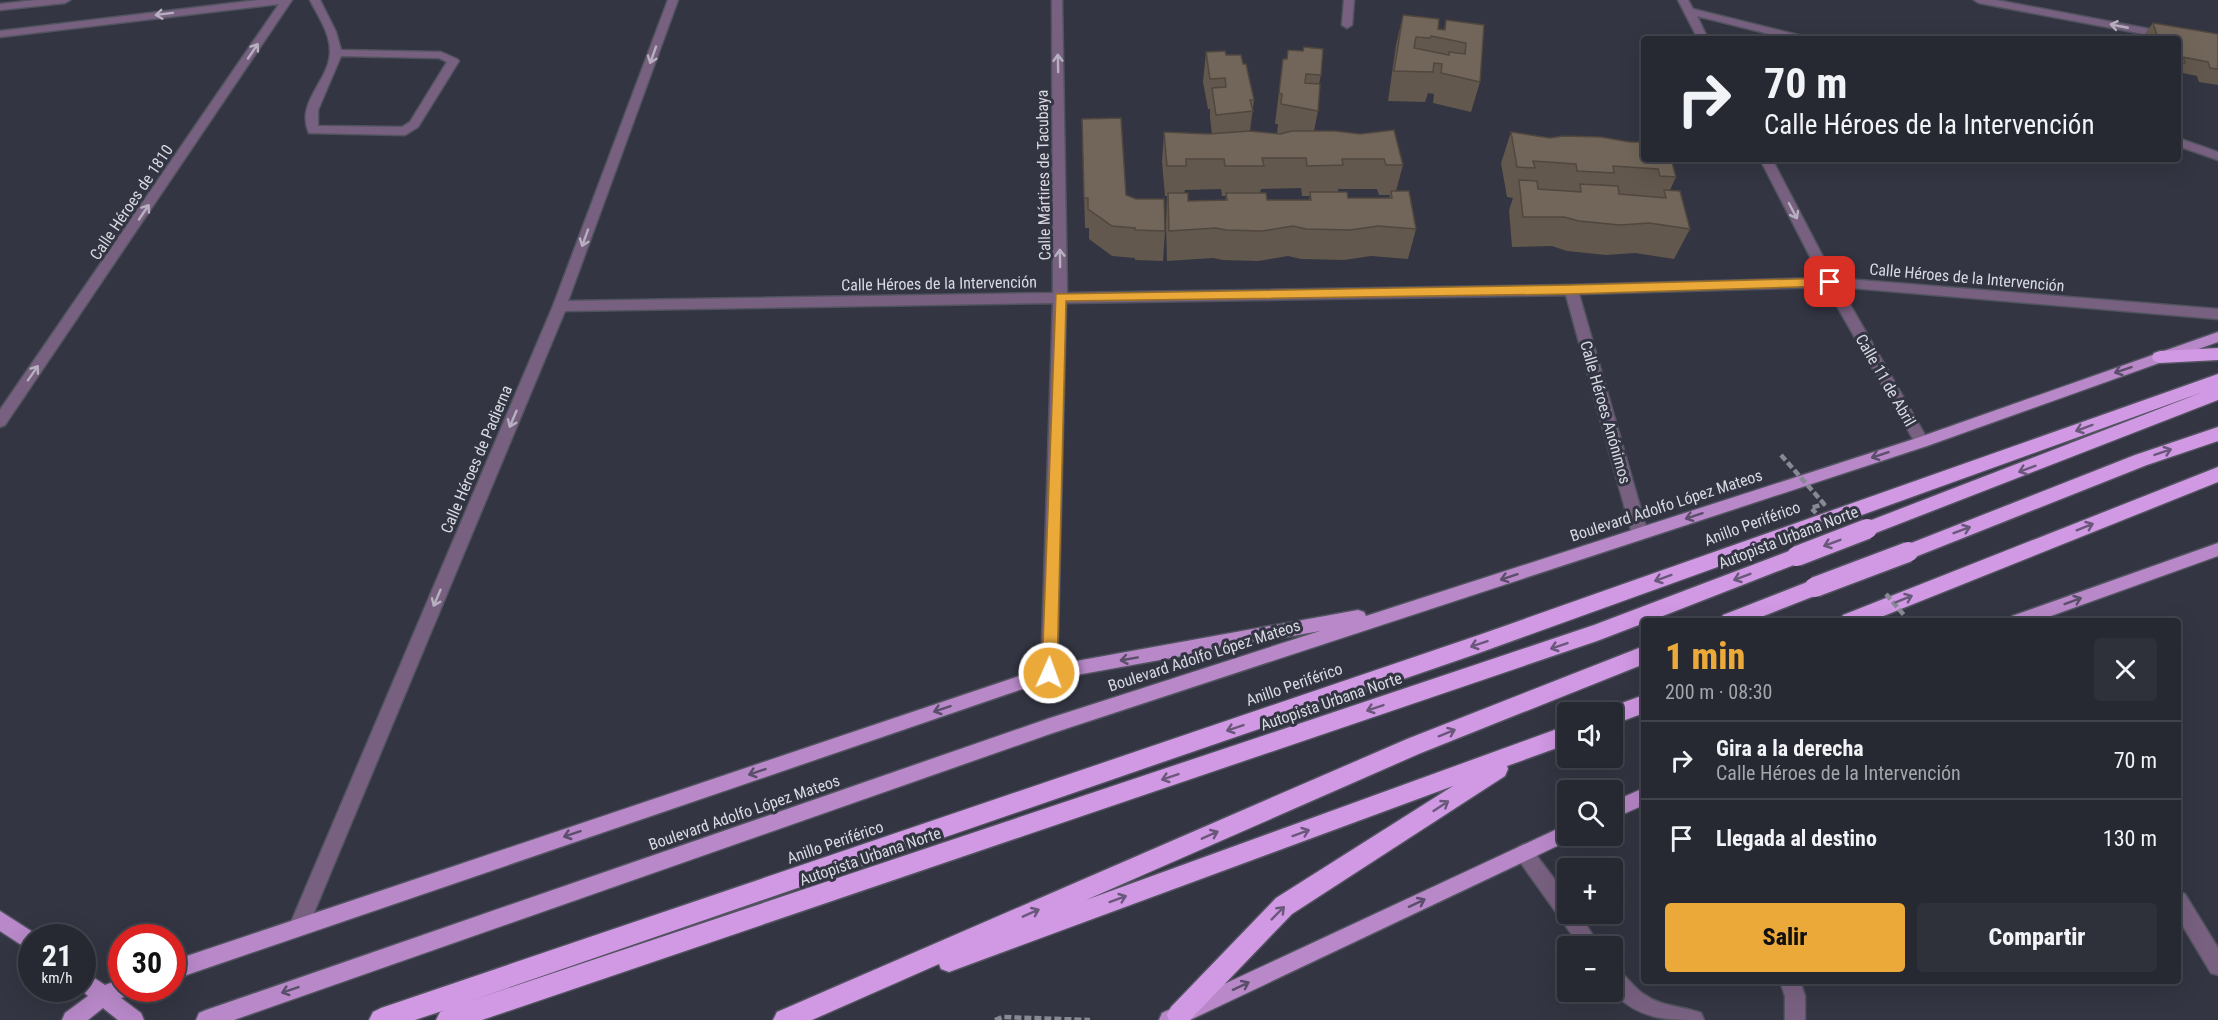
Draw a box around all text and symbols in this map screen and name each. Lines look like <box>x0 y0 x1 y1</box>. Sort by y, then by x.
one-way arrow <box>155 9 174 20</box>
one-way arrow <box>2110 20 2130 31</box>
one-way arrow <box>247 43 259 59</box>
one-way arrow <box>647 45 658 64</box>
one-way arrow <box>1052 53 1064 73</box>
text: 70 m <box>1764 59 1847 108</box>
icon: right <box>1665 60 1743 138</box>
street label: Calle Mártires de Tacubaya <box>1033 90 1054 260</box>
text: Calle Héroes de la Intervención <box>1764 109 2095 141</box>
street label: Calle Héroes de 1810 <box>86 141 177 263</box>
one-way arrow <box>1787 202 1799 219</box>
one-way arrow <box>138 204 150 221</box>
one-way arrow <box>579 228 590 247</box>
one-way arrow <box>1054 248 1066 268</box>
pin <box>1804 256 1855 307</box>
street label: Calle Héroes de la Intervención <box>1869 259 2065 295</box>
icon: arrive <box>1813 265 1846 298</box>
street label: Calle Héroes de la Intervención <box>841 272 1037 295</box>
street label: Calle 11 de Abril <box>1852 331 1920 430</box>
street label: Calle Héroes Anónimos <box>1576 339 1635 486</box>
one-way arrow <box>27 365 39 382</box>
one-way arrow <box>2114 366 2133 377</box>
street label: Calle Héroes de Padierna <box>437 382 516 536</box>
one-way arrow <box>507 409 518 427</box>
one-way arrow <box>2075 423 2094 434</box>
one-way arrow <box>2153 446 2172 457</box>
one-way arrow <box>1871 450 1890 461</box>
one-way arrow <box>2018 464 2037 475</box>
street label: Boulevard Adolfo López Mateos <box>1568 465 1765 546</box>
street label: Anillo Periférico <box>1702 497 1803 550</box>
street label: Autopista Urbana Norte <box>1716 502 1861 573</box>
one-way arrow <box>1686 512 1704 523</box>
one-way arrow <box>2076 521 2094 532</box>
one-way arrow <box>1952 524 1971 535</box>
one-way arrow <box>1823 538 1842 549</box>
one-way arrow <box>1500 572 1519 583</box>
one-way arrow <box>1733 573 1752 584</box>
one-way arrow <box>1654 574 1673 585</box>
one-way arrow <box>431 589 442 607</box>
one-way arrow <box>1895 593 1913 604</box>
one-way arrow <box>2063 595 2082 606</box>
street label: Boulevard Adolfo López Mateos <box>1106 615 1303 696</box>
text: 1 min <box>1665 636 1745 678</box>
button: close <box>2094 638 2157 701</box>
one-way arrow <box>1470 640 1489 651</box>
position arrow <box>1017 641 1081 705</box>
one-way arrow <box>1550 641 1569 652</box>
one-way arrow <box>1120 653 1140 664</box>
street label: Anillo Periférico <box>1243 659 1345 710</box>
street label: Autopista Urbana Norte <box>1258 668 1404 735</box>
text: 200 m · 08:30 <box>1665 680 1772 704</box>
map controls <box>1557 702 1623 1002</box>
button: sound <box>1557 702 1623 768</box>
one-way arrow <box>1366 703 1385 714</box>
one-way arrow <box>933 705 952 716</box>
one-way arrow <box>1226 723 1245 734</box>
one-way arrow <box>1437 727 1456 738</box>
text: Gira a la derecha <box>1716 736 1864 761</box>
icon: right <box>1665 744 1698 777</box>
text: 70 m <box>2114 748 2157 773</box>
text: Calle Héroes de la Intervención <box>1716 761 1961 785</box>
one-way arrow <box>748 767 767 778</box>
street label: Boulevard Adolfo López Mateos <box>646 771 842 854</box>
one-way arrow <box>1161 772 1180 783</box>
button: search <box>1557 780 1623 846</box>
one-way arrow <box>1432 799 1449 812</box>
street label: Anillo Periférico <box>784 817 886 868</box>
icon: arrive <box>1665 822 1698 855</box>
street label: Autopista Urbana Norte <box>797 823 943 890</box>
one-way arrow <box>1291 826 1310 837</box>
text: Llegada al destino <box>1716 826 1877 851</box>
text: 130 m <box>2103 826 2157 851</box>
one-way arrow <box>1201 829 1219 840</box>
one-way arrow <box>563 830 582 841</box>
button: + <box>1557 858 1623 924</box>
one-way arrow <box>1108 893 1126 904</box>
one-way arrow <box>1408 897 1426 909</box>
button: Salir <box>1665 903 1905 972</box>
button: Compartir <box>1917 903 2157 972</box>
one-way arrow <box>1270 905 1285 920</box>
one-way arrow <box>1022 907 1040 918</box>
speed limit sign: 30 <box>108 924 186 1002</box>
button: − <box>1557 936 1623 1002</box>
text: 21 <box>42 938 72 973</box>
text: km/h <box>42 969 72 987</box>
one-way arrow <box>1231 980 1249 992</box>
one-way arrow <box>281 986 300 997</box>

